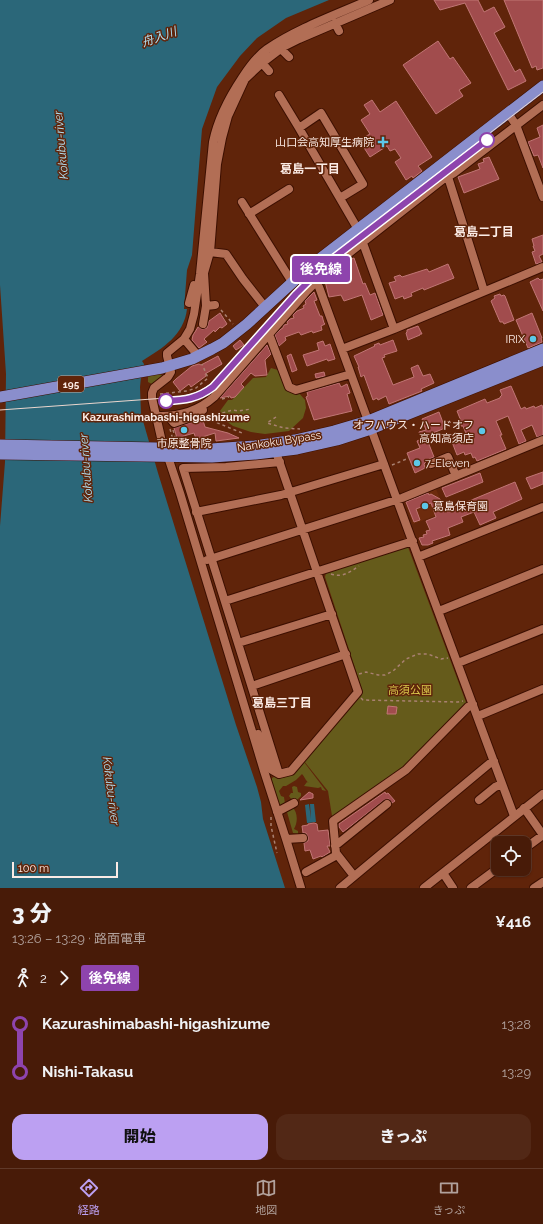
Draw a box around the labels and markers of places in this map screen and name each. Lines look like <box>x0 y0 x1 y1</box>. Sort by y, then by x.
unlabelled marker <box>479 132 495 148</box>
place label: 山口会高知厚生病院 <box>275 136 374 149</box>
marker: 山口会高知厚生病院 <box>377 136 389 148</box>
place label: IRIX <box>505 333 525 346</box>
marker: IRIX <box>528 334 538 344</box>
marker: Kazurashimabashi-higashizume <box>158 393 174 409</box>
place label: Kazurashimabashi-higashizume <box>82 411 250 424</box>
place label: オフハウス・ハードオフ 高知高須店 <box>353 419 474 445</box>
marker: 市原整骨院 <box>179 425 189 435</box>
marker: オフハウス・ハードオフ 高知高須店 <box>477 426 487 436</box>
place label: 市原整骨院 <box>157 437 212 450</box>
place label: 7-Eleven <box>425 457 470 470</box>
marker: 7-Eleven <box>412 458 422 468</box>
place label: 葛島保育園 <box>433 500 488 513</box>
marker: 葛島保育園 <box>420 501 430 511</box>

